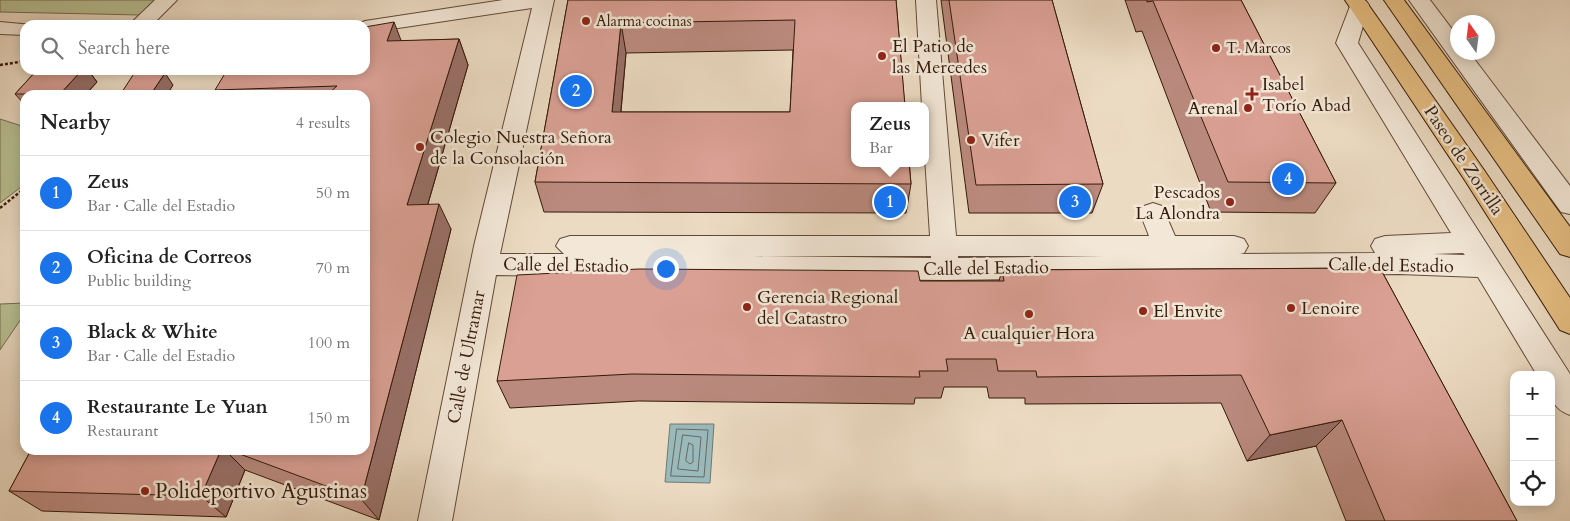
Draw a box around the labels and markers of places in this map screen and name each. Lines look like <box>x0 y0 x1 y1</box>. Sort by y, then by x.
place label: Alarma cocinas <box>596 11 692 31</box>
marker: Alarma cocinas <box>580 15 592 27</box>
place label: El Patio de las Mercedes <box>892 34 987 80</box>
place label: T. Marcos <box>1226 38 1291 58</box>
marker: T. Marcos <box>1210 42 1222 54</box>
marker: El Patio de las Mercedes <box>876 50 888 62</box>
pin: 2 <box>560 72 592 110</box>
place label: Isabel Torío Abad <box>1262 72 1351 118</box>
marker: Isabel Torío Abad <box>1246 88 1258 100</box>
place label: Arenal <box>1188 96 1238 121</box>
marker: Arenal <box>1242 102 1254 114</box>
place label: Colegio Nuestra Señora de la Consolación <box>430 125 612 171</box>
place label: Vifer <box>981 128 1020 153</box>
marker: Vifer <box>965 134 977 146</box>
marker: Colegio Nuestra Señora de la Consolación <box>414 141 426 153</box>
pin: 4 <box>1272 160 1304 198</box>
place label: Pescados La Alondra <box>1135 180 1220 226</box>
pin: 1 <box>874 183 906 221</box>
pin: 3 <box>1059 183 1091 221</box>
marker: Pescados La Alondra <box>1224 196 1236 208</box>
place label: Gerencia Regional del Catastro <box>757 285 899 331</box>
place label: Lenoire <box>1301 296 1360 321</box>
place label: El Envite <box>1153 299 1223 324</box>
marker: Gerencia Regional del Catastro <box>741 301 753 313</box>
marker: Lenoire <box>1285 302 1297 314</box>
marker: El Envite <box>1137 305 1149 317</box>
marker: A cualquier Hora <box>1023 308 1035 320</box>
place label: A cualquier Hora <box>963 321 1095 346</box>
place label: Polideportivo Agustinas <box>155 477 367 506</box>
marker: Polideportivo Agustinas <box>139 485 151 497</box>

